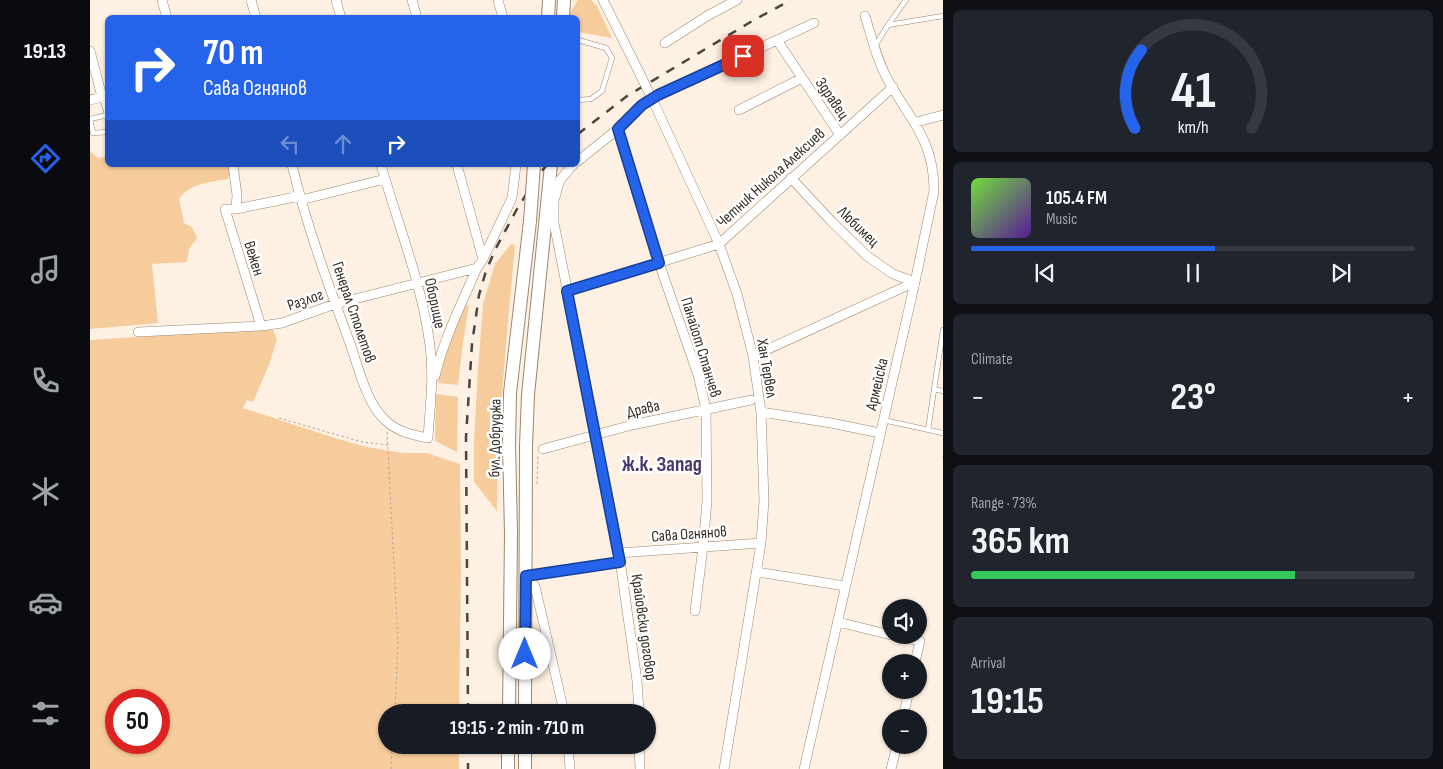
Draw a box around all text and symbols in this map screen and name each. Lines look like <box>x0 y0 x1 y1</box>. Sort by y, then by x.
text: 70 m <box>203 32 263 75</box>
icon: right <box>120 35 185 100</box>
pin <box>722 35 764 77</box>
text: 19:13 <box>24 38 66 65</box>
icon: arrive <box>729 42 757 70</box>
text: 41 <box>1171 60 1215 123</box>
street label: Здравец <box>811 74 853 124</box>
text: Сава Огнянов <box>203 75 307 102</box>
text: km/h <box>1178 117 1208 138</box>
street label: Четник Никола Алексиев <box>713 124 829 232</box>
icon: left <box>276 130 304 158</box>
icon: ahead <box>329 130 357 158</box>
icon: right <box>382 130 410 158</box>
icon: directions <box>28 141 63 176</box>
text: 105.4 FM <box>1046 187 1107 210</box>
street label: Любимец <box>833 202 883 252</box>
text: Music <box>1046 210 1077 229</box>
street label: Вежен <box>239 239 268 278</box>
icon: music <box>28 252 63 287</box>
icon: previous <box>1031 259 1059 287</box>
icon: pause <box>1179 259 1207 287</box>
icon: next <box>1327 259 1355 287</box>
street label: Генерал Столетов <box>327 260 380 365</box>
street label: Оборище <box>420 276 449 330</box>
street label: Разлог <box>285 285 326 315</box>
street label: Панайот Станчев <box>676 295 725 400</box>
street label: Хан Тервел <box>752 336 781 399</box>
text: Climate <box>971 350 1013 369</box>
street label: Армейска <box>862 356 893 413</box>
icon: phone <box>28 363 63 398</box>
text: 23° <box>1170 375 1216 420</box>
text: − <box>971 381 985 414</box>
text: + <box>1401 381 1415 414</box>
street label: Драва <box>625 396 662 422</box>
street label: бул. Добруджа <box>485 398 506 478</box>
district label: ж.к. Запад <box>622 452 702 477</box>
icon: climate <box>28 474 63 509</box>
text: Range · 73% <box>971 494 1037 513</box>
text: 365 km <box>971 519 1070 564</box>
street label: Сава Огнянов <box>651 522 728 547</box>
street label: Крайовски договор <box>627 573 660 682</box>
icon: car <box>28 585 63 620</box>
map controls <box>882 599 927 754</box>
button: sound <box>882 599 927 644</box>
position arrow <box>498 627 550 679</box>
button: + <box>882 654 927 699</box>
text: Arrival <box>971 654 1005 673</box>
text: 19:15 <box>971 679 1044 724</box>
speed limit sign: 50 <box>105 689 170 754</box>
icon: filters <box>28 696 63 731</box>
button: − <box>882 709 927 754</box>
text: 19:15 · 2 min · 710 m <box>450 717 584 740</box>

